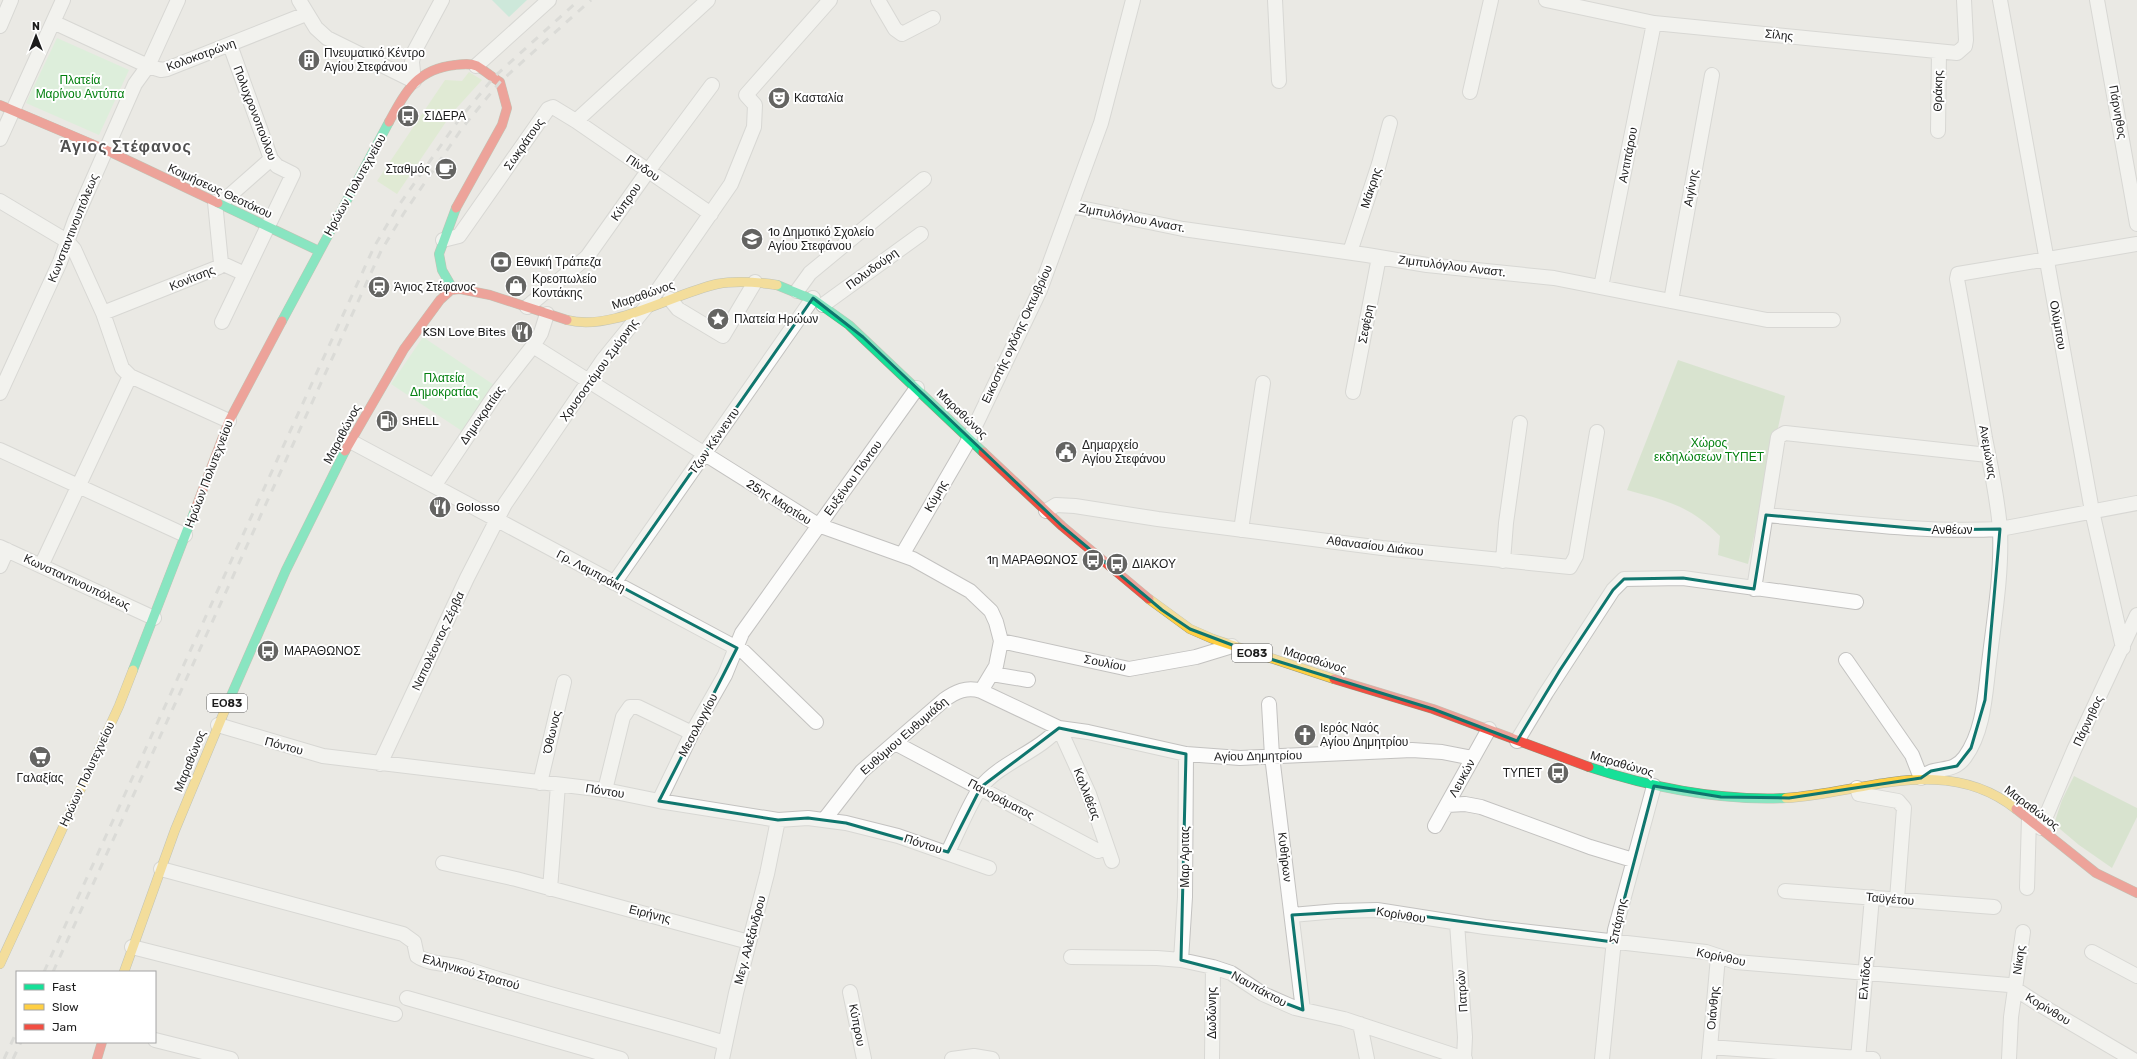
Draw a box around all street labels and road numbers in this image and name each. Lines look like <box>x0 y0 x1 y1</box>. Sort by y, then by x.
street label: Σίλης <box>1764 27 1794 43</box>
street label: Κολοκοτρώνη <box>164 36 238 74</box>
street label: Πολυχρονοπούλου <box>231 64 279 162</box>
street label: Θράκης <box>1931 70 1945 112</box>
street label: Πάρνηθος <box>2106 84 2130 140</box>
street label: Σωκράτους <box>501 115 547 173</box>
street label: Αντιπάρου <box>1616 126 1640 184</box>
street label: Ηρώων Πολυτεχνείου <box>321 132 389 238</box>
street label: Πίνδου <box>624 152 662 184</box>
street label: Κοιμήσεως Θεοτόκου <box>166 161 274 221</box>
street label: Μάκρης <box>1358 166 1384 210</box>
street label: Αιγίνης <box>1681 168 1701 208</box>
street label: Κωνσταντινουπόλεως <box>45 171 101 284</box>
street label: Κύπρου <box>608 180 644 224</box>
street label: Ζιμπυλόγλου Αναστ. <box>1078 201 1186 235</box>
street label: Πολυδούρη <box>843 245 901 293</box>
street label: Ζιμπυλόγλου Αναστ. <box>1397 252 1507 280</box>
street label: Κονίτσης <box>167 263 217 293</box>
street label: Εικοστής ογδόης Οκτωβρίου <box>979 263 1055 405</box>
street label: Μαραθώνος <box>610 278 676 312</box>
street label: Ολύμπου <box>2047 299 2069 351</box>
street label: Σεφέρη <box>1355 303 1377 345</box>
street label: Χρυσοστόμου Σμύρνης <box>557 316 641 424</box>
street label: Δημοκρατίας <box>457 383 507 447</box>
street label: Μαραθώνος <box>934 386 990 442</box>
street label: Μαραθώνος <box>321 402 364 466</box>
street label: Τζων Κέννεντυ <box>686 405 742 477</box>
street label: Ηρώων Πολυτεχνείου <box>182 418 236 530</box>
street label: Ανεμώνας <box>1976 424 2000 480</box>
street label: Ευξείνου Πόντου <box>821 438 885 518</box>
street label: 25ης Μαρτίου <box>744 477 814 527</box>
street label: Κύμης <box>921 478 951 514</box>
street label: Ανθέων <box>1931 523 1973 537</box>
street label: Αθανασίου Διάκου <box>1326 533 1424 559</box>
street label: Γρ. Λαμπράκη <box>554 547 628 595</box>
street label: Κωνσταντινουπόλεως <box>21 551 133 613</box>
street label: Ναπολέοντος Ζέρβα <box>409 589 467 693</box>
road number: ΕΟ83 <box>1232 644 1272 662</box>
street label: Μαραθώνος <box>1282 644 1348 676</box>
street label: Σουλίου <box>1083 652 1127 674</box>
street label: Μεσολογγίου <box>675 691 721 759</box>
street label: Πάρνηθος <box>2070 693 2106 749</box>
road number: ΕΟ83 <box>207 694 247 712</box>
street label: Ευθύμιου Ευθυμιάδη <box>857 694 951 778</box>
street label: Όθωνος <box>540 709 564 756</box>
street label: Ηρώων Πολυτεχνείου <box>57 719 117 829</box>
street label: Μαραθώνος <box>171 728 209 794</box>
street label: Πόντου <box>263 734 305 758</box>
street label: Αγίου Δημητρίου <box>1214 748 1302 764</box>
street label: Μαραθώνος <box>1589 748 1655 780</box>
street label: Λευκών <box>1446 757 1478 799</box>
street label: Καλλιθέας <box>1071 766 1103 822</box>
street label: Πανοράματος <box>966 776 1037 822</box>
street label: Πόντου <box>585 781 625 801</box>
street label: Μαραθώνος <box>2002 783 2062 833</box>
street label: Μαρ Αριτας <box>1178 826 1192 888</box>
street label: Πόντου <box>902 831 944 857</box>
street label: Κυθήρων <box>1275 831 1295 883</box>
street label: Ταϋγέτου <box>1865 890 1915 908</box>
street label: Μεγ. Αλεξάνδρου <box>731 894 769 986</box>
street label: Σπάρτης <box>1606 897 1630 945</box>
street label: Ειρήνης <box>628 902 673 926</box>
street label: Κορίνθου <box>1375 904 1427 926</box>
street label: Νίκης <box>2010 944 2028 976</box>
street label: Κορίνθου <box>1695 945 1747 969</box>
street label: Ελληνικού Στρατού <box>421 951 521 993</box>
street label: Ελπίδος <box>1856 955 1874 1001</box>
street label: Ναυπάκτου <box>1229 968 1289 1010</box>
street label: Πατρών <box>1454 969 1470 1013</box>
street label: Οιάνθης <box>1704 985 1722 1031</box>
street label: Δωδώνης <box>1205 987 1219 1039</box>
street label: Κορίνθου <box>2023 990 2073 1028</box>
street label: Κύπρου <box>846 1003 868 1047</box>

